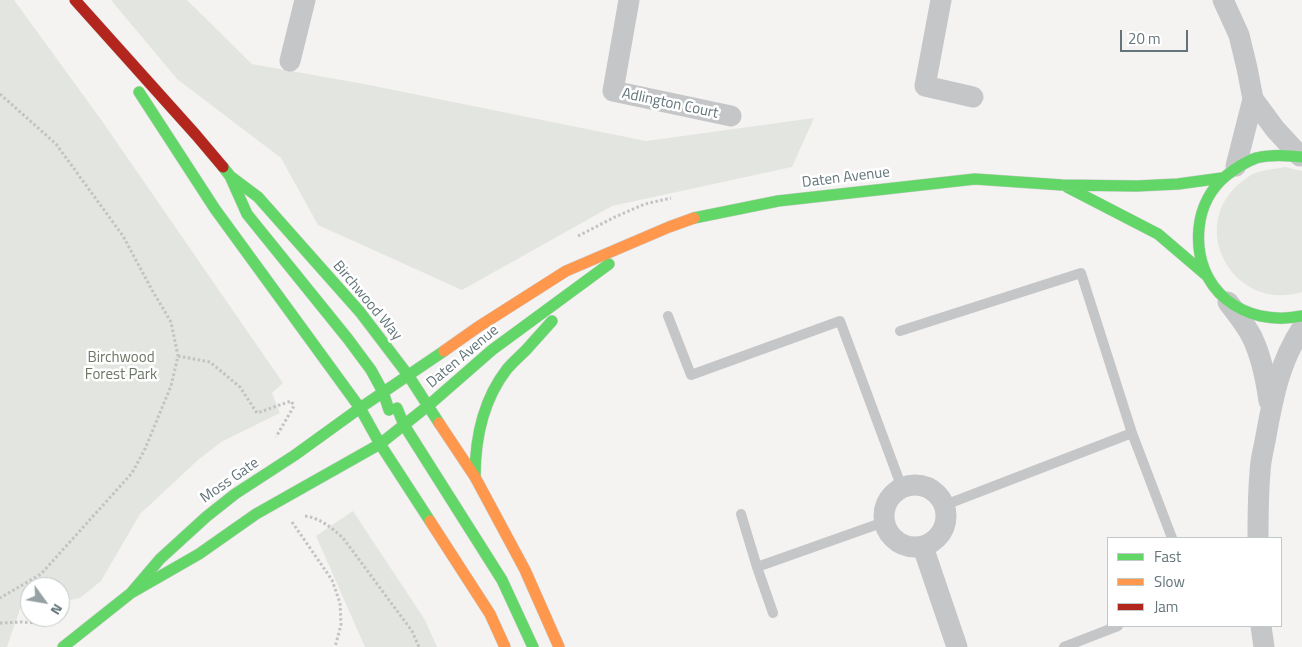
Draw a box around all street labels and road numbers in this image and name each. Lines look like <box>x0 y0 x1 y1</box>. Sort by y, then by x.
street label: Adlington Court <box>620 85 720 123</box>
street label: Daten Avenue <box>801 164 891 192</box>
street label: Birchwood Way <box>329 258 405 344</box>
street label: Daten Avenue <box>423 322 503 392</box>
street label: Moss Gate <box>197 454 263 508</box>

